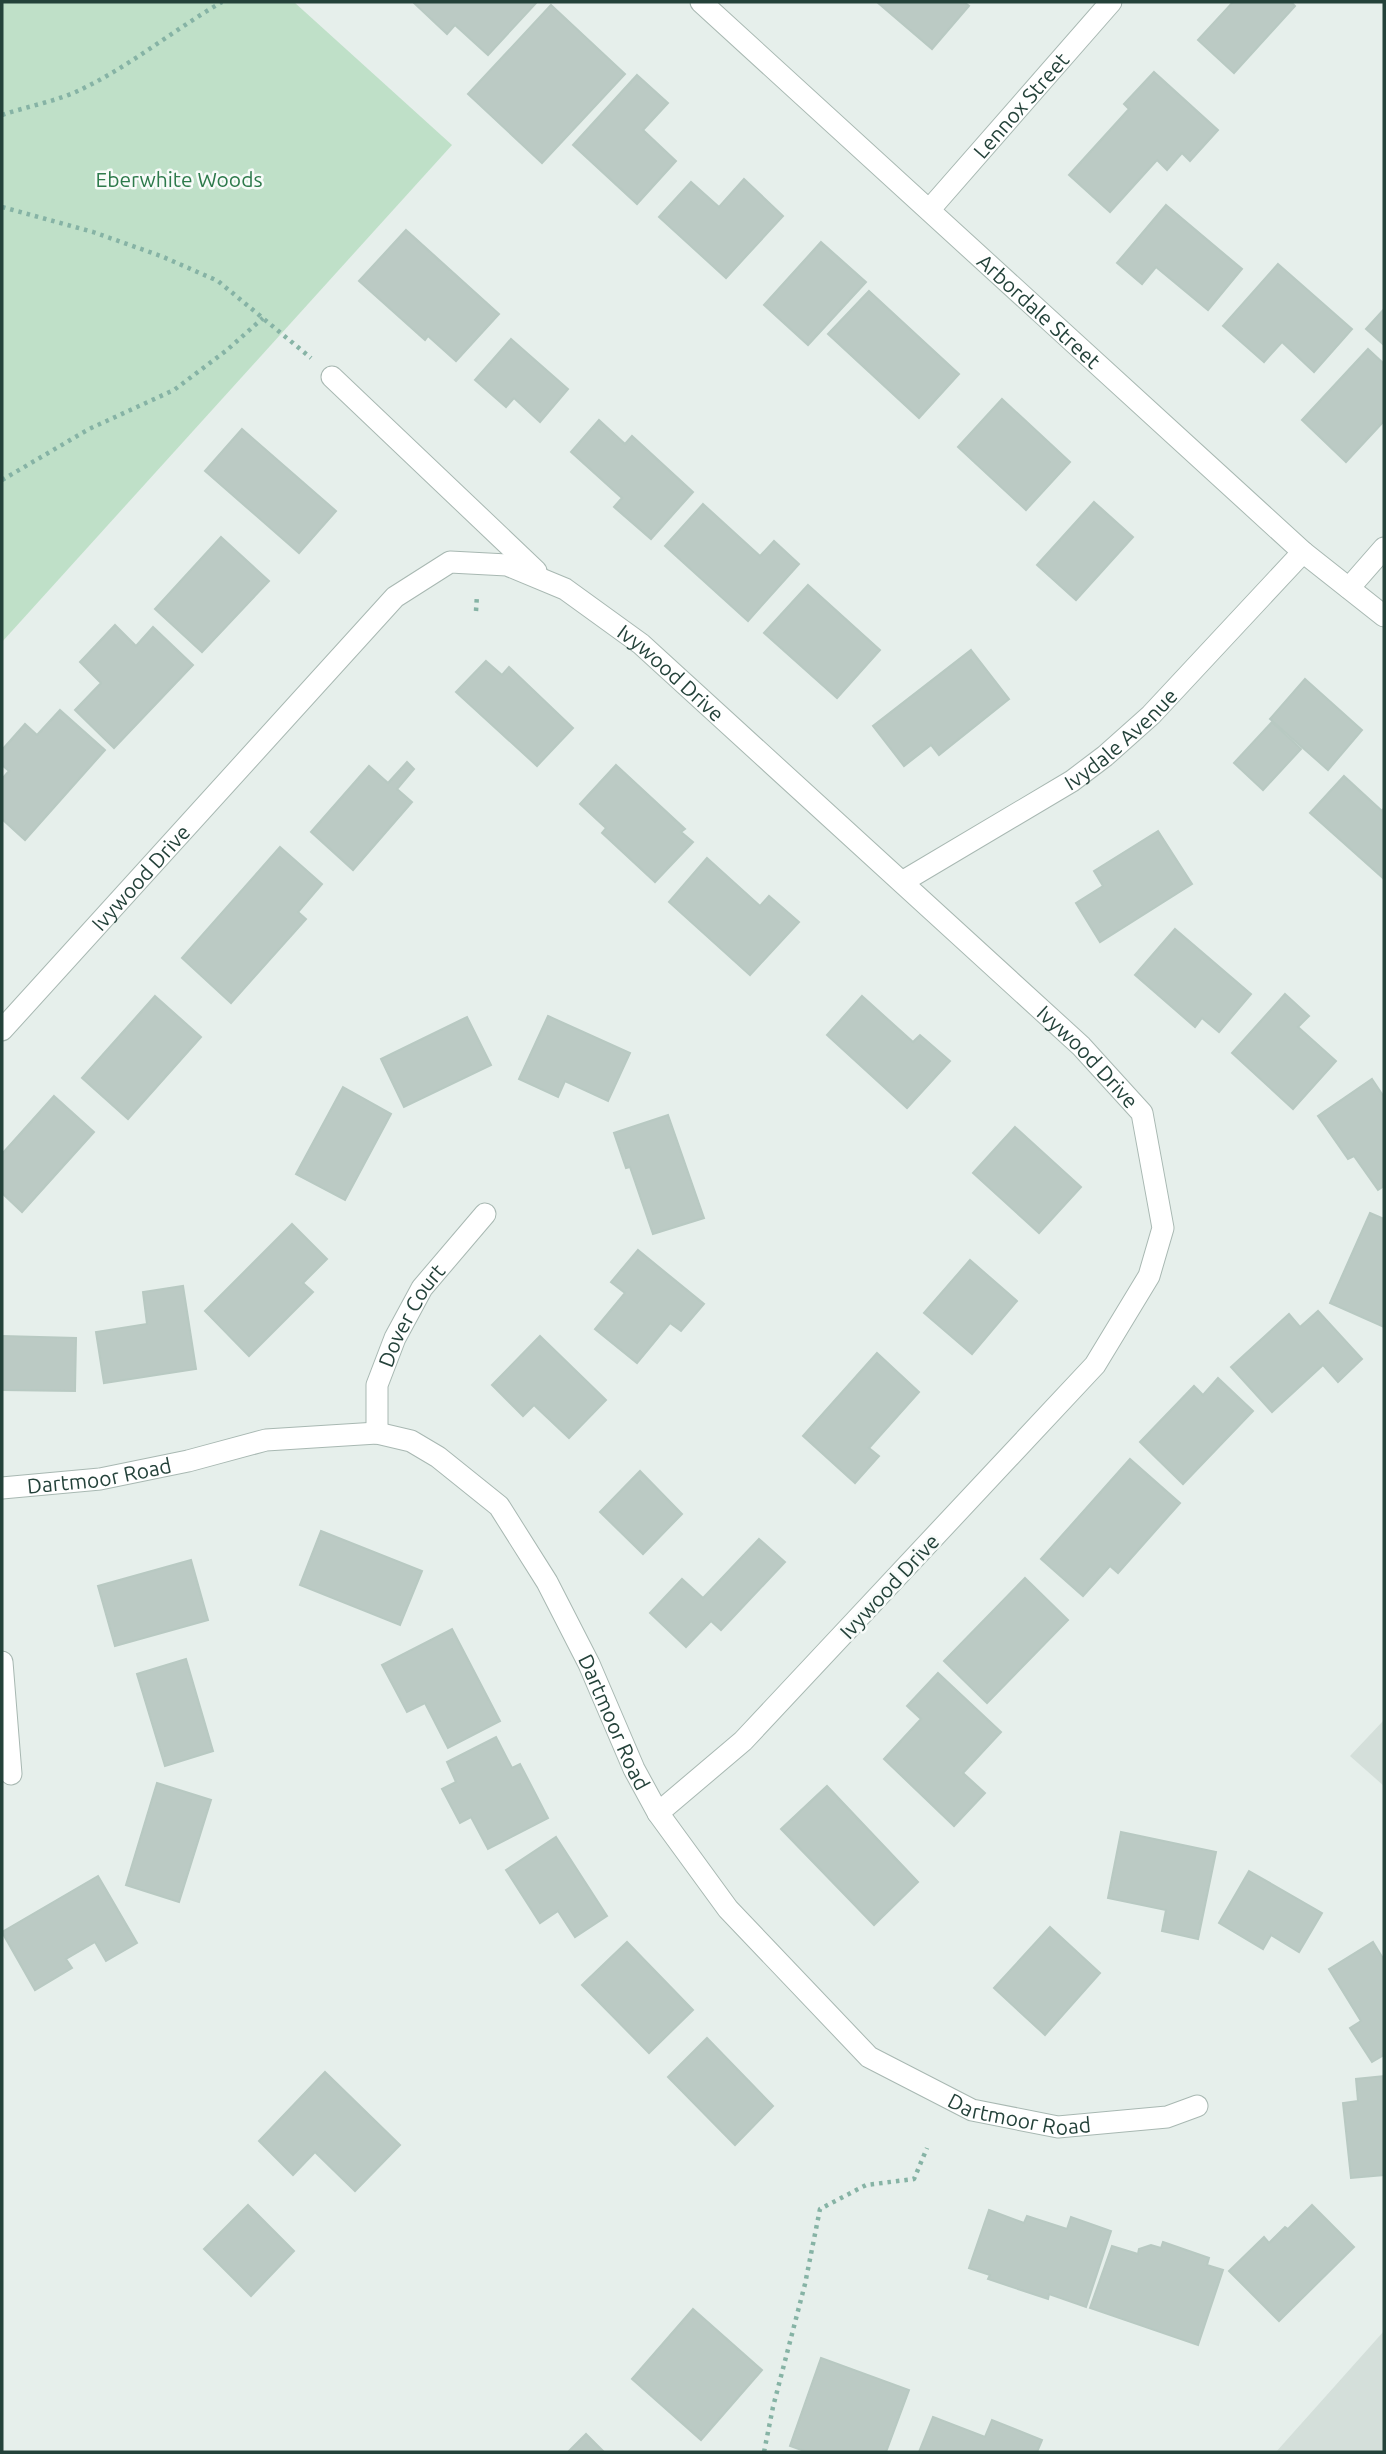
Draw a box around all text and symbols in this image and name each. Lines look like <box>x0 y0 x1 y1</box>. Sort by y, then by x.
street label: Lennox Street <box>968 47 1073 163</box>
park label: Eberwhite Woods <box>95 167 263 191</box>
street label: Arbordale Street <box>973 249 1106 373</box>
street label: Ivywood Drive <box>613 619 729 726</box>
street label: Ivydale Avenue <box>1060 683 1182 795</box>
street label: Ivywood Drive <box>86 820 194 935</box>
street label: Ivywood Drive <box>1033 1000 1143 1113</box>
street label: Dover Court <box>373 1259 450 1370</box>
street label: Dartmoor Road <box>26 1453 173 1498</box>
street label: Ivywood Drive <box>835 1529 943 1643</box>
street label: Dartmoor Road <box>574 1650 655 1794</box>
street label: Dartmoor Road <box>944 2088 1092 2139</box>

